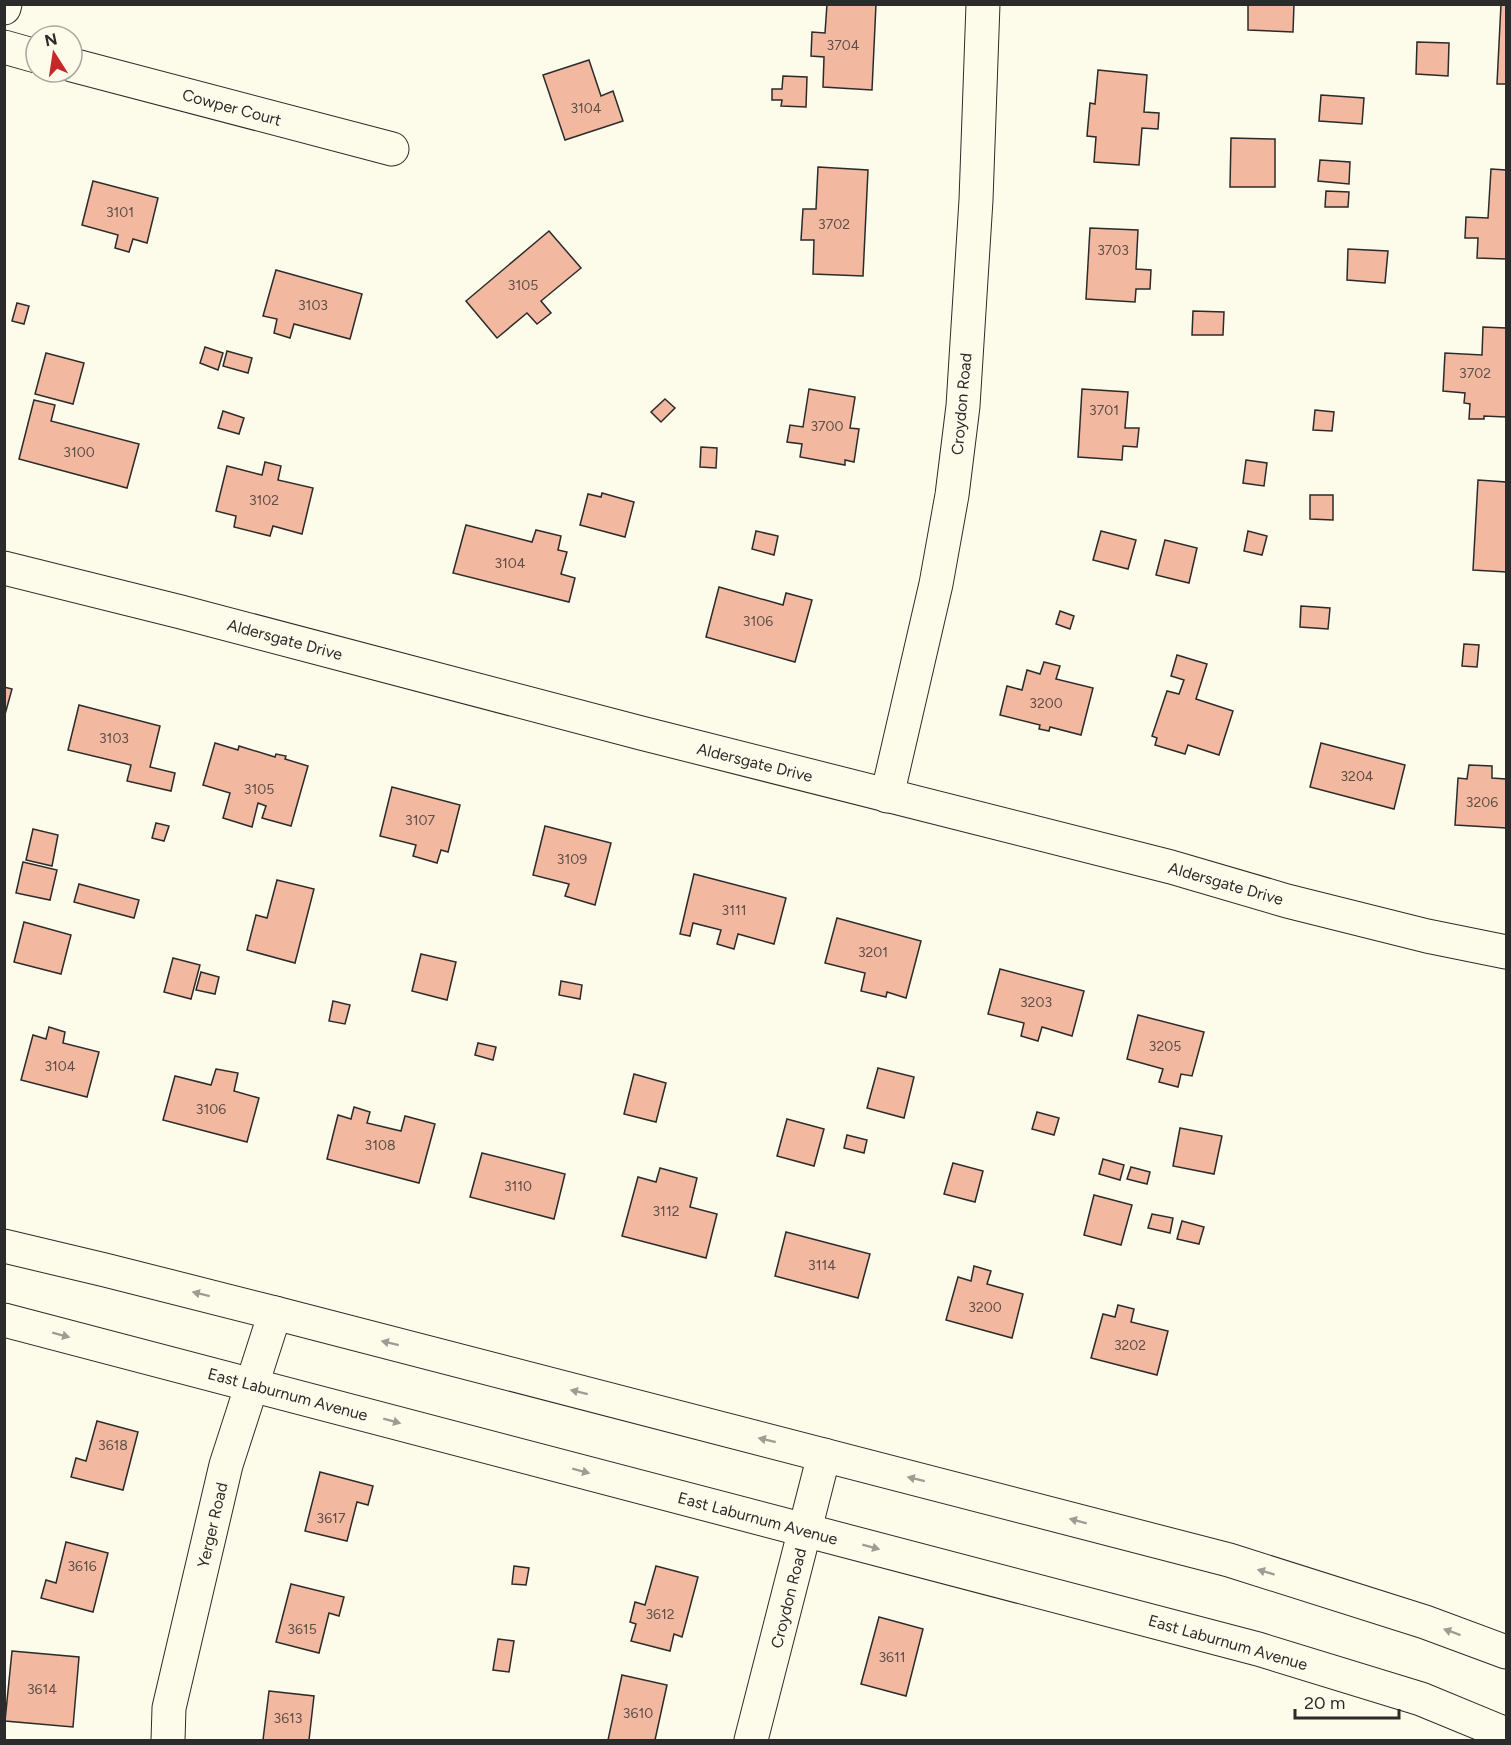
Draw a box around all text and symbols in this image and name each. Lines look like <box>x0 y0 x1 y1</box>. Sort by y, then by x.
north arrow <box>24 24 84 84</box>
text: N <box>43 29 59 50</box>
house number: 3704 <box>827 37 860 54</box>
street label: Cowper Court <box>180 85 284 130</box>
house number: 3104 <box>570 100 602 117</box>
house number: 3101 <box>106 204 134 221</box>
house number: 3702 <box>818 216 850 233</box>
house number: 3703 <box>1097 242 1129 259</box>
house number: 3105 <box>508 277 538 294</box>
house number: 3103 <box>298 297 328 314</box>
street label: Croydon Road <box>948 352 975 456</box>
house number: 3702 <box>1459 365 1491 382</box>
house number: 3701 <box>1089 402 1119 419</box>
house number: 3700 <box>810 418 844 435</box>
house number: 3100 <box>63 444 95 461</box>
house number: 3102 <box>249 492 279 509</box>
house number: 3104 <box>494 555 526 572</box>
house number: 3106 <box>743 613 773 630</box>
street label: Aldersgate Drive <box>225 615 345 664</box>
house number: 3200 <box>1029 695 1063 712</box>
house number: 3103 <box>99 730 129 747</box>
street label: Aldersgate Drive <box>695 739 815 786</box>
house number: 3204 <box>1340 768 1374 785</box>
house number: 3105 <box>244 781 274 798</box>
house number: 3206 <box>1466 794 1498 811</box>
house number: 3107 <box>405 812 435 829</box>
house number: 3109 <box>557 851 587 868</box>
street label: Aldersgate Drive <box>1166 858 1286 909</box>
house number: 3111 <box>722 902 746 919</box>
house number: 3201 <box>858 944 888 961</box>
house number: 3203 <box>1020 994 1052 1011</box>
house number: 3205 <box>1149 1038 1181 1055</box>
house number: 3104 <box>44 1058 76 1075</box>
house number: 3106 <box>196 1101 226 1118</box>
house number: 3108 <box>365 1137 395 1154</box>
house number: 3110 <box>504 1178 532 1195</box>
house number: 3112 <box>652 1203 680 1220</box>
house number: 3114 <box>808 1257 836 1274</box>
one-way arrow <box>192 1289 210 1299</box>
house number: 3200 <box>968 1299 1002 1316</box>
one-way arrow <box>52 1330 70 1340</box>
house number: 3202 <box>1114 1337 1146 1354</box>
one-way arrow <box>381 1338 399 1347</box>
street label: East Laburnum Avenue <box>206 1364 370 1425</box>
one-way arrow <box>569 1386 588 1396</box>
one-way arrow <box>383 1417 401 1427</box>
one-way arrow <box>758 1435 777 1445</box>
house number: 3618 <box>98 1437 128 1454</box>
one-way arrow <box>572 1467 590 1476</box>
one-way arrow <box>906 1473 925 1483</box>
street label: Yerger Road <box>193 1481 232 1570</box>
street label: East Laburnum Avenue <box>676 1488 840 1549</box>
house number: 3617 <box>317 1510 346 1527</box>
one-way arrow <box>1069 1516 1087 1525</box>
one-way arrow <box>862 1543 880 1553</box>
street label: Croydon Road <box>767 1546 810 1650</box>
house number: 3616 <box>67 1558 97 1575</box>
one-way arrow <box>1257 1567 1275 1576</box>
house number: 3612 <box>645 1606 675 1623</box>
street label: East Laburnum Avenue <box>1146 1611 1310 1674</box>
house number: 3615 <box>287 1621 317 1638</box>
one-way arrow <box>1442 1626 1460 1636</box>
house number: 3611 <box>878 1649 906 1666</box>
house number: 3614 <box>27 1681 57 1698</box>
scale bar <box>1295 1682 1398 1720</box>
text: 20 m <box>1304 1692 1345 1714</box>
house number: 3610 <box>623 1705 653 1722</box>
house number: 3613 <box>274 1710 302 1727</box>

